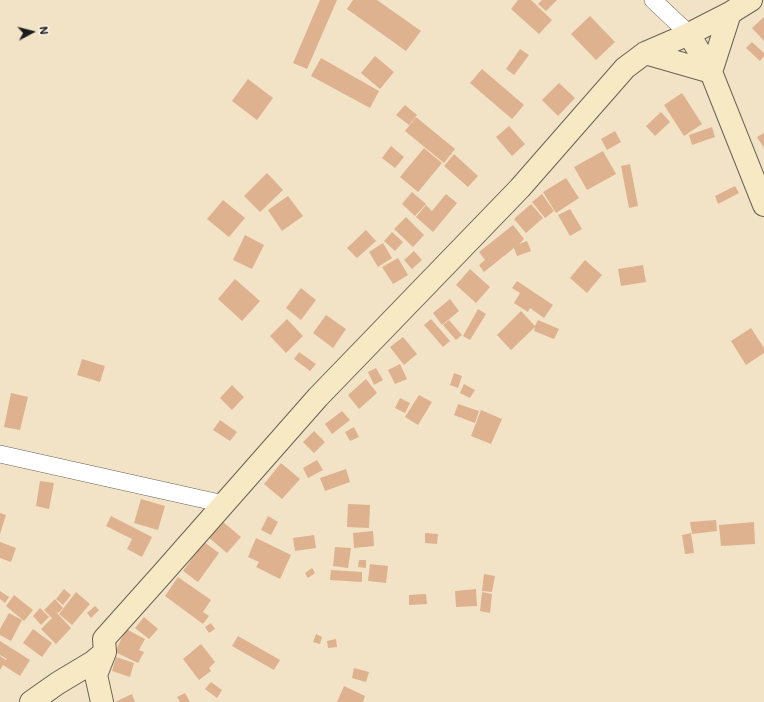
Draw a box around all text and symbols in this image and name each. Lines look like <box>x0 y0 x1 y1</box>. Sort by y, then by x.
north arrow <box>12 12 52 52</box>
text: N <box>36 25 52 36</box>

